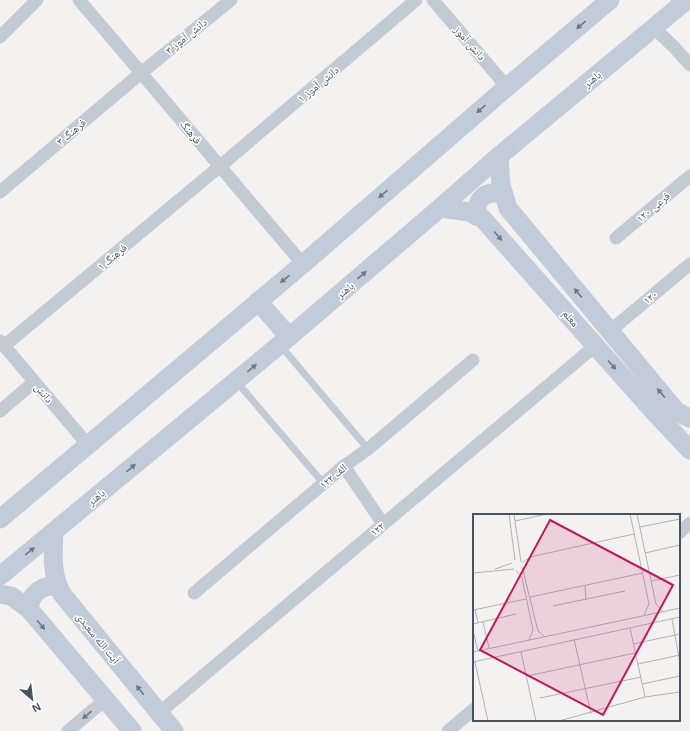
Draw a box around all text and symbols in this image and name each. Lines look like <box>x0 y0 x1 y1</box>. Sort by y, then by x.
street label: دانش آموز ۳ <box>163 15 210 57</box>
one-way arrow <box>575 21 586 30</box>
street label: دانش آموز <box>450 23 488 64</box>
street label: دانش آموز ۱ <box>295 63 342 105</box>
street label: باهنر <box>580 68 603 91</box>
one-way arrow <box>476 105 487 114</box>
street label: فرهنگ ۳ <box>54 116 88 148</box>
street label: فرهنگ <box>178 118 204 146</box>
street label: ۱۲۰ فرعی <box>634 189 673 225</box>
one-way arrow <box>378 190 389 199</box>
one-way arrow <box>493 231 502 240</box>
street label: فرهنگ ۱ <box>95 241 129 273</box>
one-way arrow <box>357 270 368 279</box>
one-way arrow <box>280 275 290 284</box>
street label: باهنر <box>333 279 356 302</box>
one-way arrow <box>574 288 583 299</box>
street label: ۱۲۰ <box>640 288 660 306</box>
street label: معلم <box>559 307 581 330</box>
one-way arrow <box>607 360 616 370</box>
one-way arrow <box>247 363 258 372</box>
street label: دانش <box>32 381 56 406</box>
one-way arrow <box>657 388 666 399</box>
street label: ۱۲۲ الف <box>317 461 349 491</box>
one-way arrow <box>125 464 136 473</box>
street label: باهنر <box>84 486 107 509</box>
inset map <box>473 514 680 721</box>
street label: ۱۲۲ <box>367 520 387 538</box>
one-way arrow <box>25 547 36 555</box>
street label: آیت الله سعیدی <box>73 610 122 667</box>
one-way arrow <box>37 619 46 630</box>
north arrow <box>12 679 52 719</box>
one-way arrow <box>136 685 145 696</box>
text: N <box>30 701 43 715</box>
one-way arrow <box>82 711 92 720</box>

